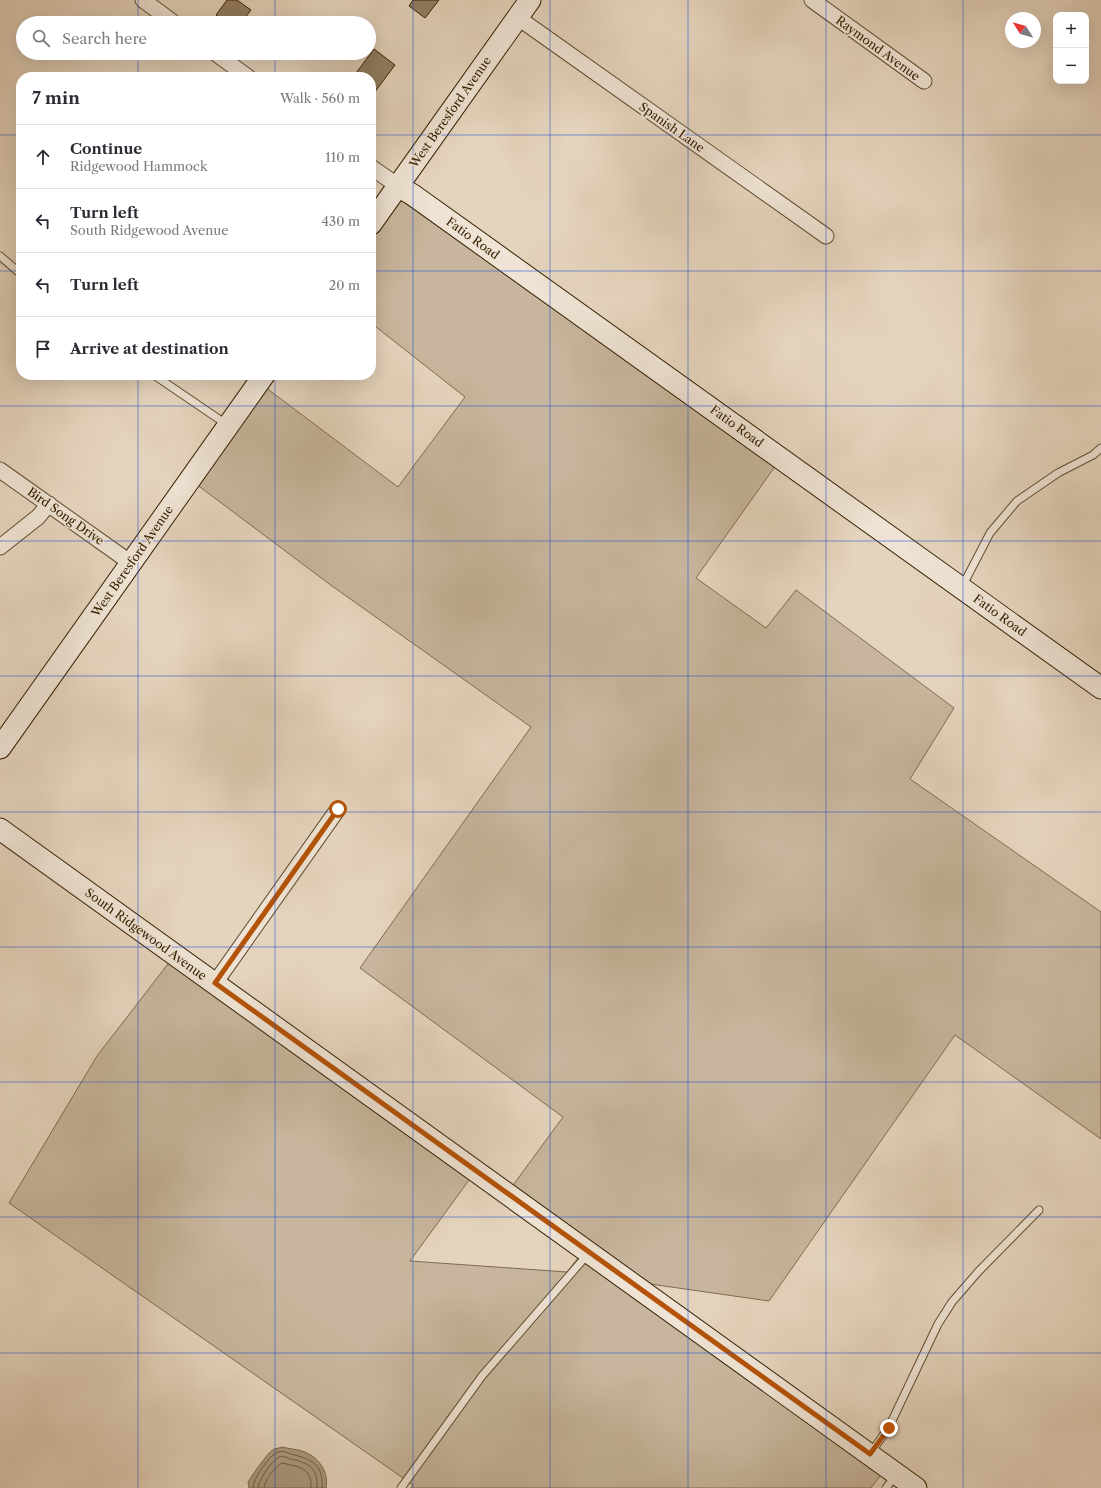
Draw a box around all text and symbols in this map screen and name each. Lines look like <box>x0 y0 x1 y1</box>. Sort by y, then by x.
street label: Raymond Avenue <box>833 12 923 84</box>
north arrow <box>1005 12 1041 48</box>
map controls <box>1053 12 1089 84</box>
button: + <box>1053 12 1089 48</box>
search box <box>16 16 376 60</box>
icon: search <box>30 27 52 49</box>
text: Search here <box>62 29 147 48</box>
button: − <box>1053 48 1089 84</box>
street label: West Beresford Avenue <box>405 53 494 171</box>
text: 7 min <box>32 88 80 108</box>
text: Walk · 560 m <box>280 90 360 106</box>
street label: Spanish Lane <box>636 99 708 155</box>
text: Continue <box>70 139 142 158</box>
icon: ahead <box>32 146 54 168</box>
text: 110 m <box>325 149 360 165</box>
text: Ridgewood Hammock <box>70 158 207 174</box>
text: Turn left <box>70 203 139 222</box>
icon: left <box>32 210 54 232</box>
text: 430 m <box>322 213 360 229</box>
street label: Fatio Road <box>444 214 503 263</box>
text: South Ridgewood Avenue <box>70 222 229 238</box>
icon: left <box>32 274 54 296</box>
text: Turn left <box>70 275 139 294</box>
text: 20 m <box>329 277 360 293</box>
icon: arrive <box>32 338 54 360</box>
text: Arrive at destination <box>70 339 229 358</box>
street label: Fatio Road <box>708 402 767 451</box>
street label: Bird Song Drive <box>25 484 107 548</box>
street label: West Beresford Avenue <box>87 502 176 620</box>
street label: Fatio Road <box>971 591 1030 640</box>
route start <box>329 800 347 818</box>
street label: South Ridgewood Avenue <box>82 885 210 983</box>
route end <box>880 1419 898 1437</box>

